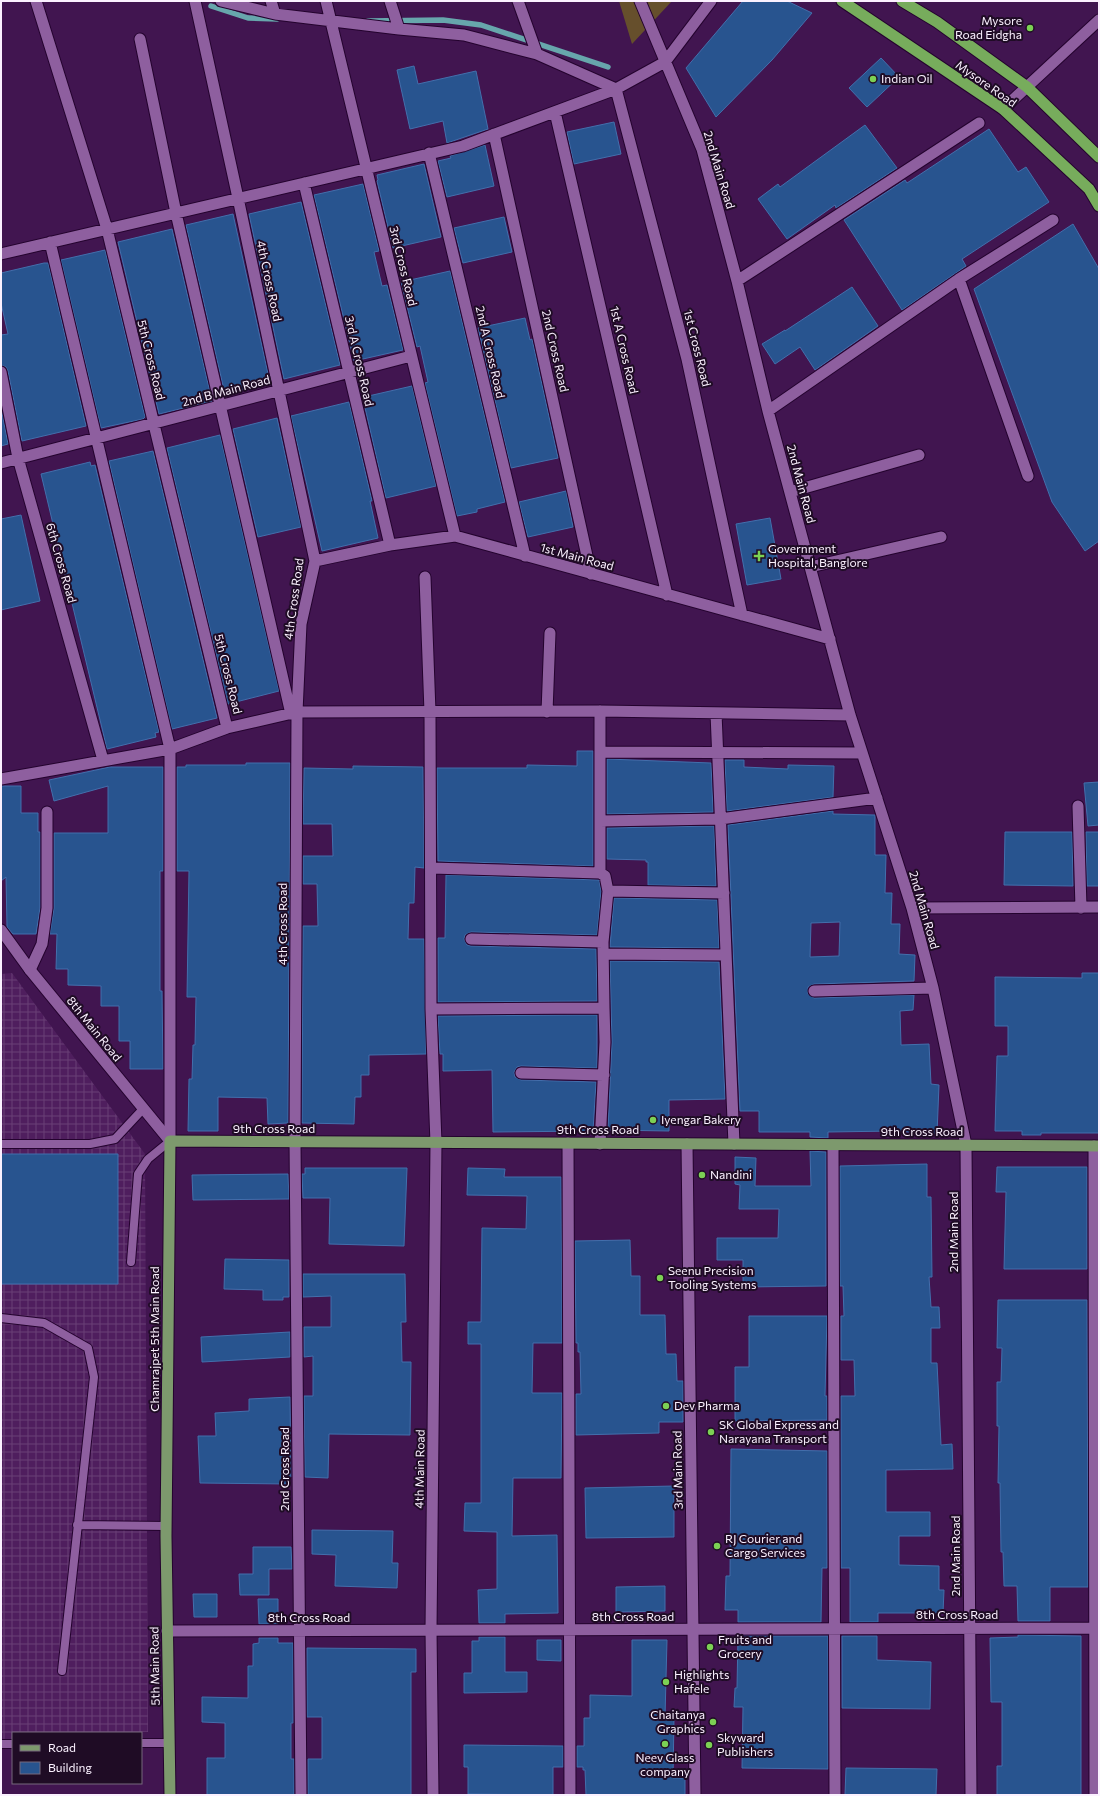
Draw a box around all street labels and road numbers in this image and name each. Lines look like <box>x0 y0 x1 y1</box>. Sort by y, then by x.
street label: Mysore Road <box>953 57 1020 109</box>
street label: 2nd Main Road <box>701 129 738 210</box>
street label: 3rd Cross Road <box>387 224 421 307</box>
street label: 4th Cross Road <box>255 239 285 323</box>
street label: 2nd A Cross Road <box>474 304 508 399</box>
street label: 1st A Cross Road <box>608 305 642 395</box>
street label: 2nd Cross Road <box>540 308 572 393</box>
street label: 1st Cross Road <box>682 308 714 388</box>
street label: 3rd A Cross Road <box>343 314 377 407</box>
street label: 5th Cross Road <box>135 318 169 401</box>
street label: 2nd B Main Road <box>180 372 271 409</box>
street label: 2nd Main Road <box>785 443 819 525</box>
street label: 6th Cross Road <box>44 521 80 604</box>
street label: 1st Main Road <box>539 539 616 573</box>
street label: 4th Cross Road <box>280 557 306 641</box>
street label: 5th Cross Road <box>212 632 246 715</box>
street label: 2nd Main Road <box>907 869 943 951</box>
street label: 4th Cross Road <box>275 883 289 965</box>
street label: 8th Main Road <box>64 993 125 1064</box>
street label: 9th Cross Road <box>233 1121 315 1135</box>
street label: 9th Cross Road <box>557 1122 639 1136</box>
street label: 9th Cross Road <box>881 1124 963 1138</box>
street label: 2nd Main Road <box>946 1192 960 1272</box>
street label: Chamrajpet 5th Main Road <box>147 1266 161 1412</box>
street label: 2nd Cross Road <box>277 1427 291 1511</box>
street label: 4th Main Road <box>411 1429 427 1509</box>
street label: 3rd Main Road <box>669 1431 685 1509</box>
street label: 2nd Main Road <box>948 1516 962 1596</box>
street label: 8th Cross Road <box>916 1607 998 1621</box>
street label: 8th Cross Road <box>592 1609 674 1623</box>
street label: 8th Cross Road <box>268 1610 350 1624</box>
street label: 5th Main Road <box>146 1626 162 1706</box>

